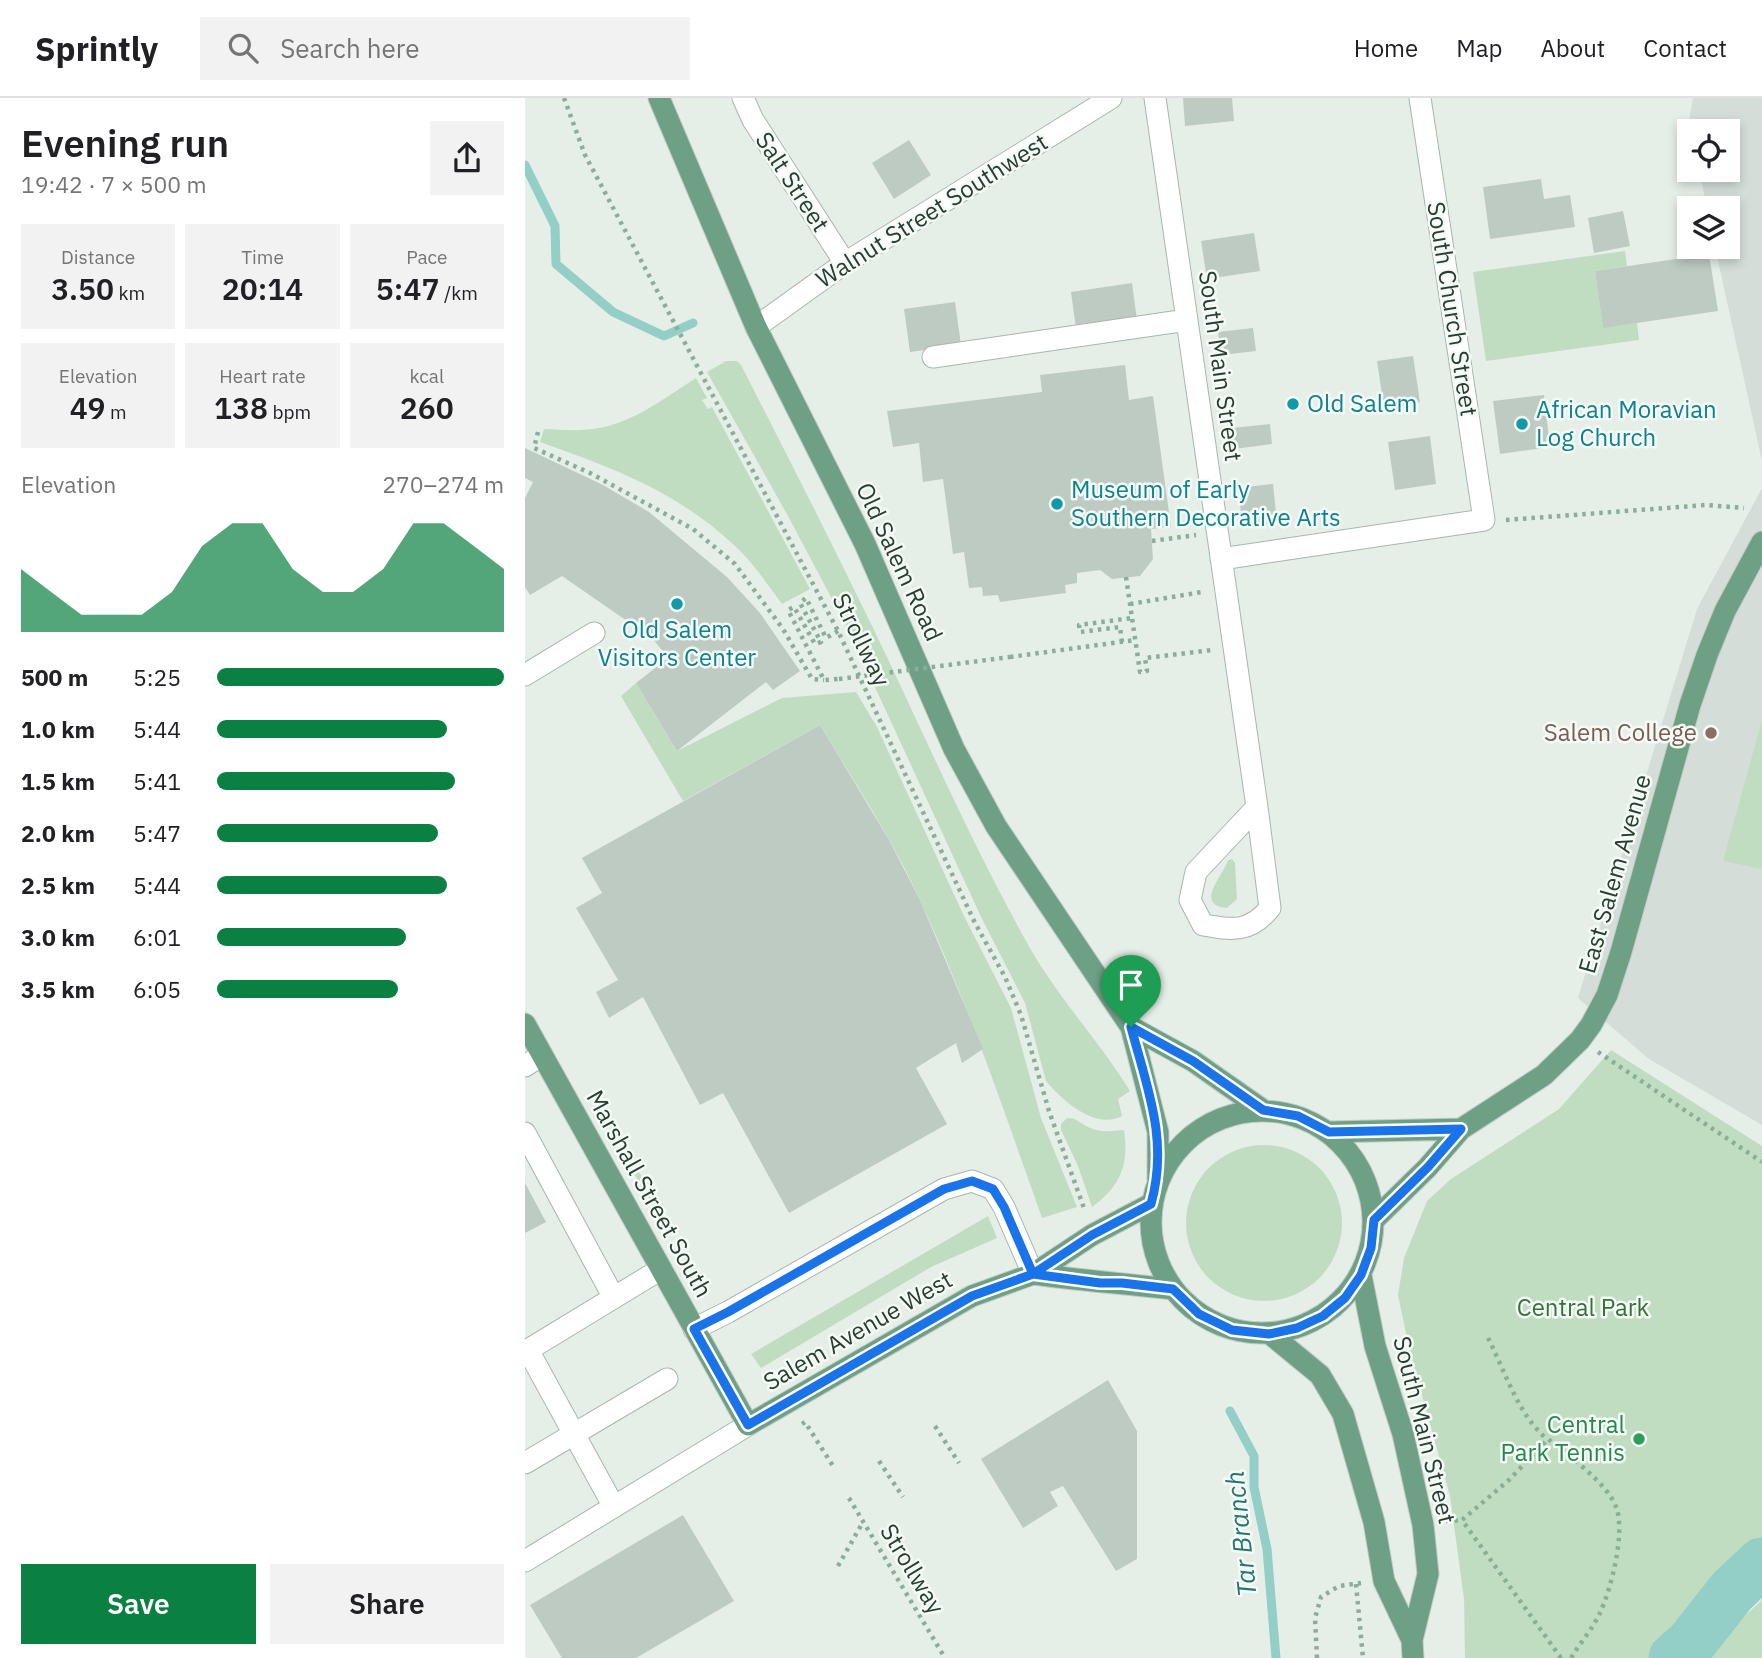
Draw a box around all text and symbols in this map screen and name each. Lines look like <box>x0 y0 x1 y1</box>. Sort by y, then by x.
search box <box>200 17 690 80</box>
text: Sprintly <box>35 27 158 70</box>
icon: search <box>224 29 262 67</box>
text: Search here <box>280 31 420 65</box>
text: Home <box>1354 32 1418 64</box>
text: Map <box>1456 32 1502 64</box>
text: About <box>1540 32 1605 64</box>
text: Contact <box>1643 32 1727 64</box>
text: Evening run <box>21 118 229 167</box>
map controls <box>1677 119 1740 259</box>
button: locate <box>1677 119 1740 182</box>
button: share <box>430 121 504 195</box>
street label: Salt Street <box>749 125 837 238</box>
street label: Walnut Street Southwest <box>809 126 1053 295</box>
text: 19:42 · 7 × 500 m <box>21 169 207 199</box>
button: layers <box>1677 196 1740 259</box>
street label: South Church Street <box>1420 199 1486 418</box>
text: Distance <box>61 245 135 269</box>
text: Time <box>241 245 284 269</box>
text: Pace <box>406 245 448 269</box>
street label: South Main Street <box>1192 268 1250 463</box>
text: 3.50 <box>51 269 114 308</box>
text: 20:14 <box>222 269 303 308</box>
text: 5:47 <box>376 269 439 308</box>
text: km <box>114 281 145 305</box>
text: /km <box>439 281 478 305</box>
text: Elevation <box>59 364 138 388</box>
text: Heart rate <box>219 364 306 388</box>
text: kcal <box>410 364 444 388</box>
place label: Old Salem <box>1307 387 1418 419</box>
text: 49 <box>70 388 106 427</box>
text: 138 <box>214 388 268 427</box>
text: 260 <box>400 388 454 427</box>
place label: African Moravian Log Church <box>1536 393 1717 453</box>
marker: Old Salem <box>1285 396 1301 412</box>
text: m <box>106 400 127 424</box>
text: bpm <box>268 400 311 424</box>
marker: African Moravian Log Church <box>1514 416 1530 432</box>
text: Elevation <box>21 469 116 499</box>
text: 270–274 m <box>382 469 504 499</box>
place label: Museum of Early Southern Decorative Arts <box>1071 473 1341 533</box>
street label: Old Salem Road <box>849 477 951 646</box>
marker: Museum of Early Southern Decorative Arts <box>1049 496 1065 512</box>
street label: Strollway <box>826 588 898 692</box>
marker: Old Salem Visitors Center <box>669 596 685 612</box>
place label: Old Salem Visitors Center <box>598 613 756 673</box>
text: 500 m <box>21 662 88 692</box>
text: 5:25 <box>133 662 181 692</box>
text: 1.0 km <box>21 714 95 744</box>
text: 5:44 <box>133 714 181 744</box>
place label: Salem College <box>1544 716 1697 748</box>
marker: Salem College <box>1703 725 1719 741</box>
text: 1.5 km <box>21 766 95 796</box>
text: 5:41 <box>133 766 181 796</box>
street label: East Salem Avenue <box>1570 770 1658 977</box>
text: 2.0 km <box>21 818 95 848</box>
text: 5:47 <box>133 818 181 848</box>
text: 2.5 km <box>21 870 95 900</box>
text: 5:44 <box>133 870 181 900</box>
text: 3.0 km <box>21 922 95 952</box>
text: 6:01 <box>133 922 181 952</box>
pin <box>1101 955 1161 1027</box>
icon: arrive <box>1112 966 1150 1004</box>
text: 3.5 km <box>21 974 95 1004</box>
text: 6:05 <box>133 974 181 1004</box>
street label: Marshall Street South <box>580 1084 720 1303</box>
street label: Salem Avenue West <box>757 1263 958 1397</box>
park label: Central Park <box>1517 1291 1650 1323</box>
street label: South Main Street <box>1386 1333 1464 1527</box>
place label: Central Park Tennis <box>1500 1408 1625 1468</box>
marker: Central Park Tennis <box>1631 1431 1647 1447</box>
water label: Tar Branch <box>1216 1470 1264 1599</box>
street label: Strollway <box>873 1517 952 1620</box>
button: Save <box>21 1564 256 1644</box>
button: Share <box>270 1564 504 1644</box>

